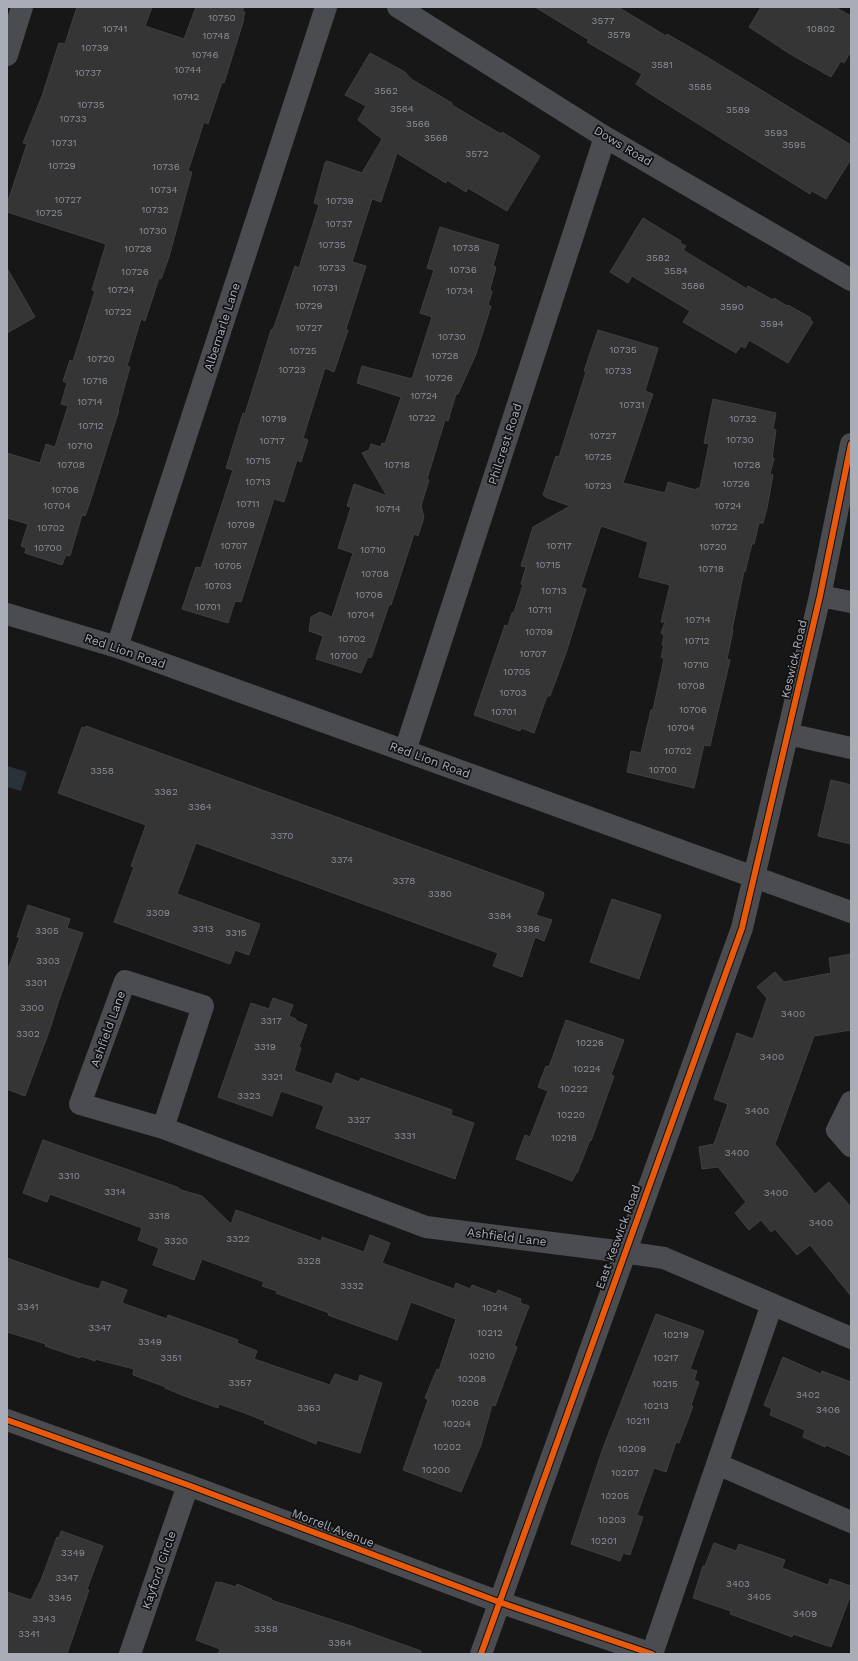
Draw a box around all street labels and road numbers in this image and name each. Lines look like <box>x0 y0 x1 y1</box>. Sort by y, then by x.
street label: Dows Road <box>591 123 655 169</box>
street label: Albemarle Lane <box>201 281 243 373</box>
street label: Philcrest Road <box>485 402 525 486</box>
street label: Keswick Road <box>778 618 810 700</box>
street label: Red Lion Road <box>83 631 167 671</box>
street label: Red Lion Road <box>388 739 472 781</box>
street label: Ashfield Lane <box>88 989 128 1069</box>
street label: East Keswick Road <box>593 1183 643 1291</box>
street label: Ashfield Lane <box>466 1225 548 1249</box>
street label: Morrell Avenue <box>290 1506 376 1550</box>
street label: Kayford Circle <box>139 1529 179 1611</box>

